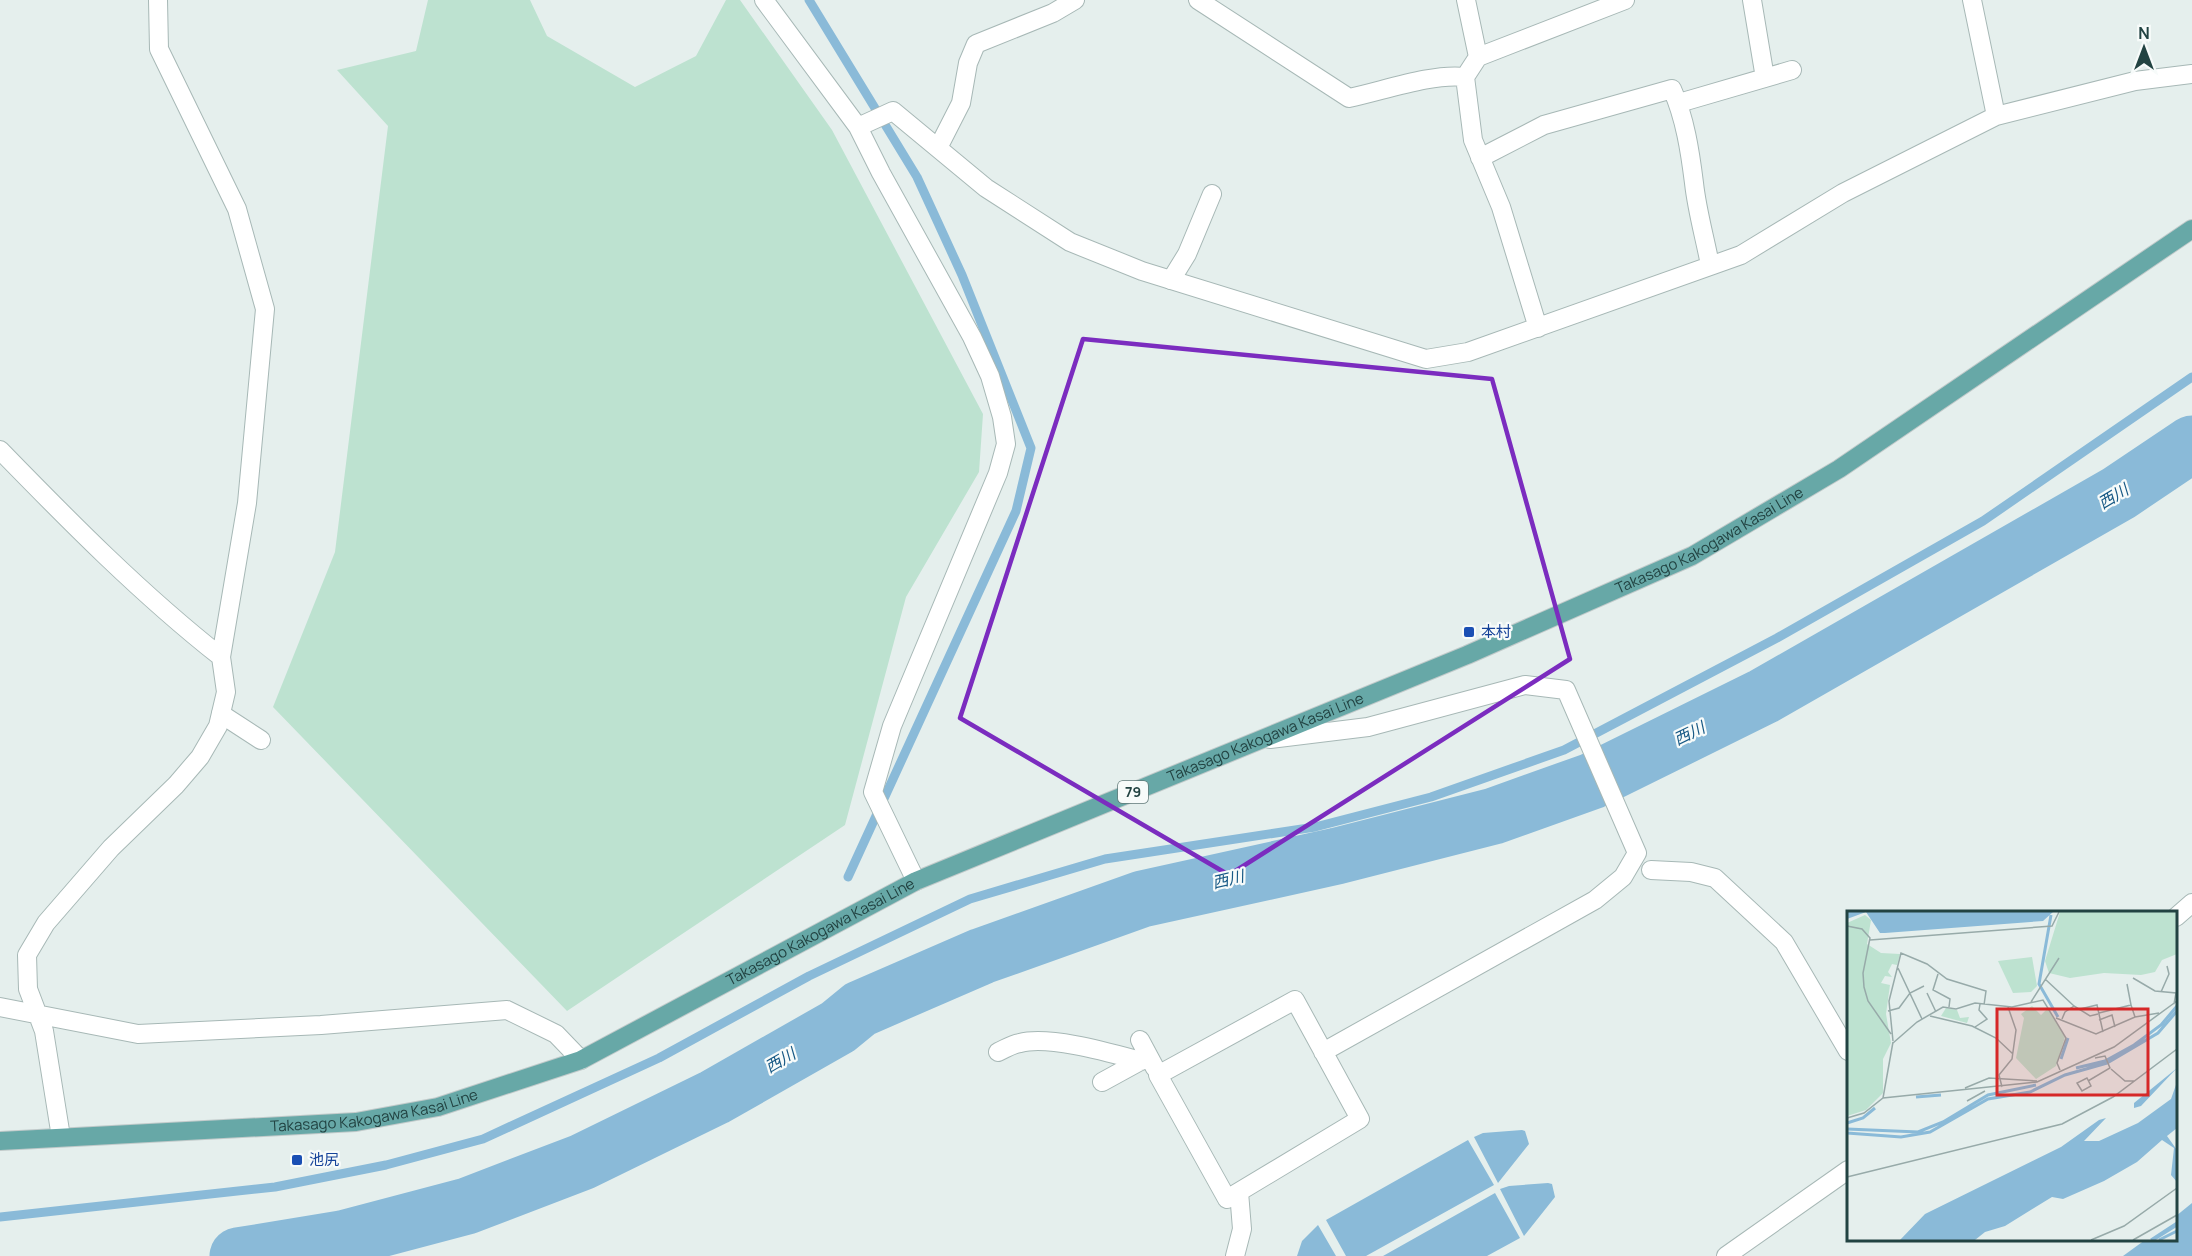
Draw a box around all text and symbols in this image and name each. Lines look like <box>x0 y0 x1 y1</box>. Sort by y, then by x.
north arrow <box>2114 18 2174 78</box>
text: N <box>2138 22 2150 44</box>
water label: 西川 <box>2094 477 2134 514</box>
street label: Takasago Kakogawa Kasai Line <box>1612 481 1807 599</box>
place label: 本村 <box>1481 621 1511 642</box>
marker: 本村 <box>1462 625 1476 639</box>
street label: Takasago Kakogawa Kasai Line <box>1164 687 1367 787</box>
water label: 西川 <box>1670 715 1710 750</box>
road number: 79 <box>1118 781 1148 803</box>
water label: 西川 <box>1210 864 1248 893</box>
street label: Takasago Kakogawa Kasai Line <box>722 873 918 990</box>
inset map <box>1847 911 2177 1241</box>
water label: 西川 <box>761 1041 801 1078</box>
street label: Takasago Kakogawa Kasai Line <box>270 1084 481 1137</box>
place label: 池尻 <box>309 1149 339 1170</box>
marker: 池尻 <box>290 1153 304 1167</box>

